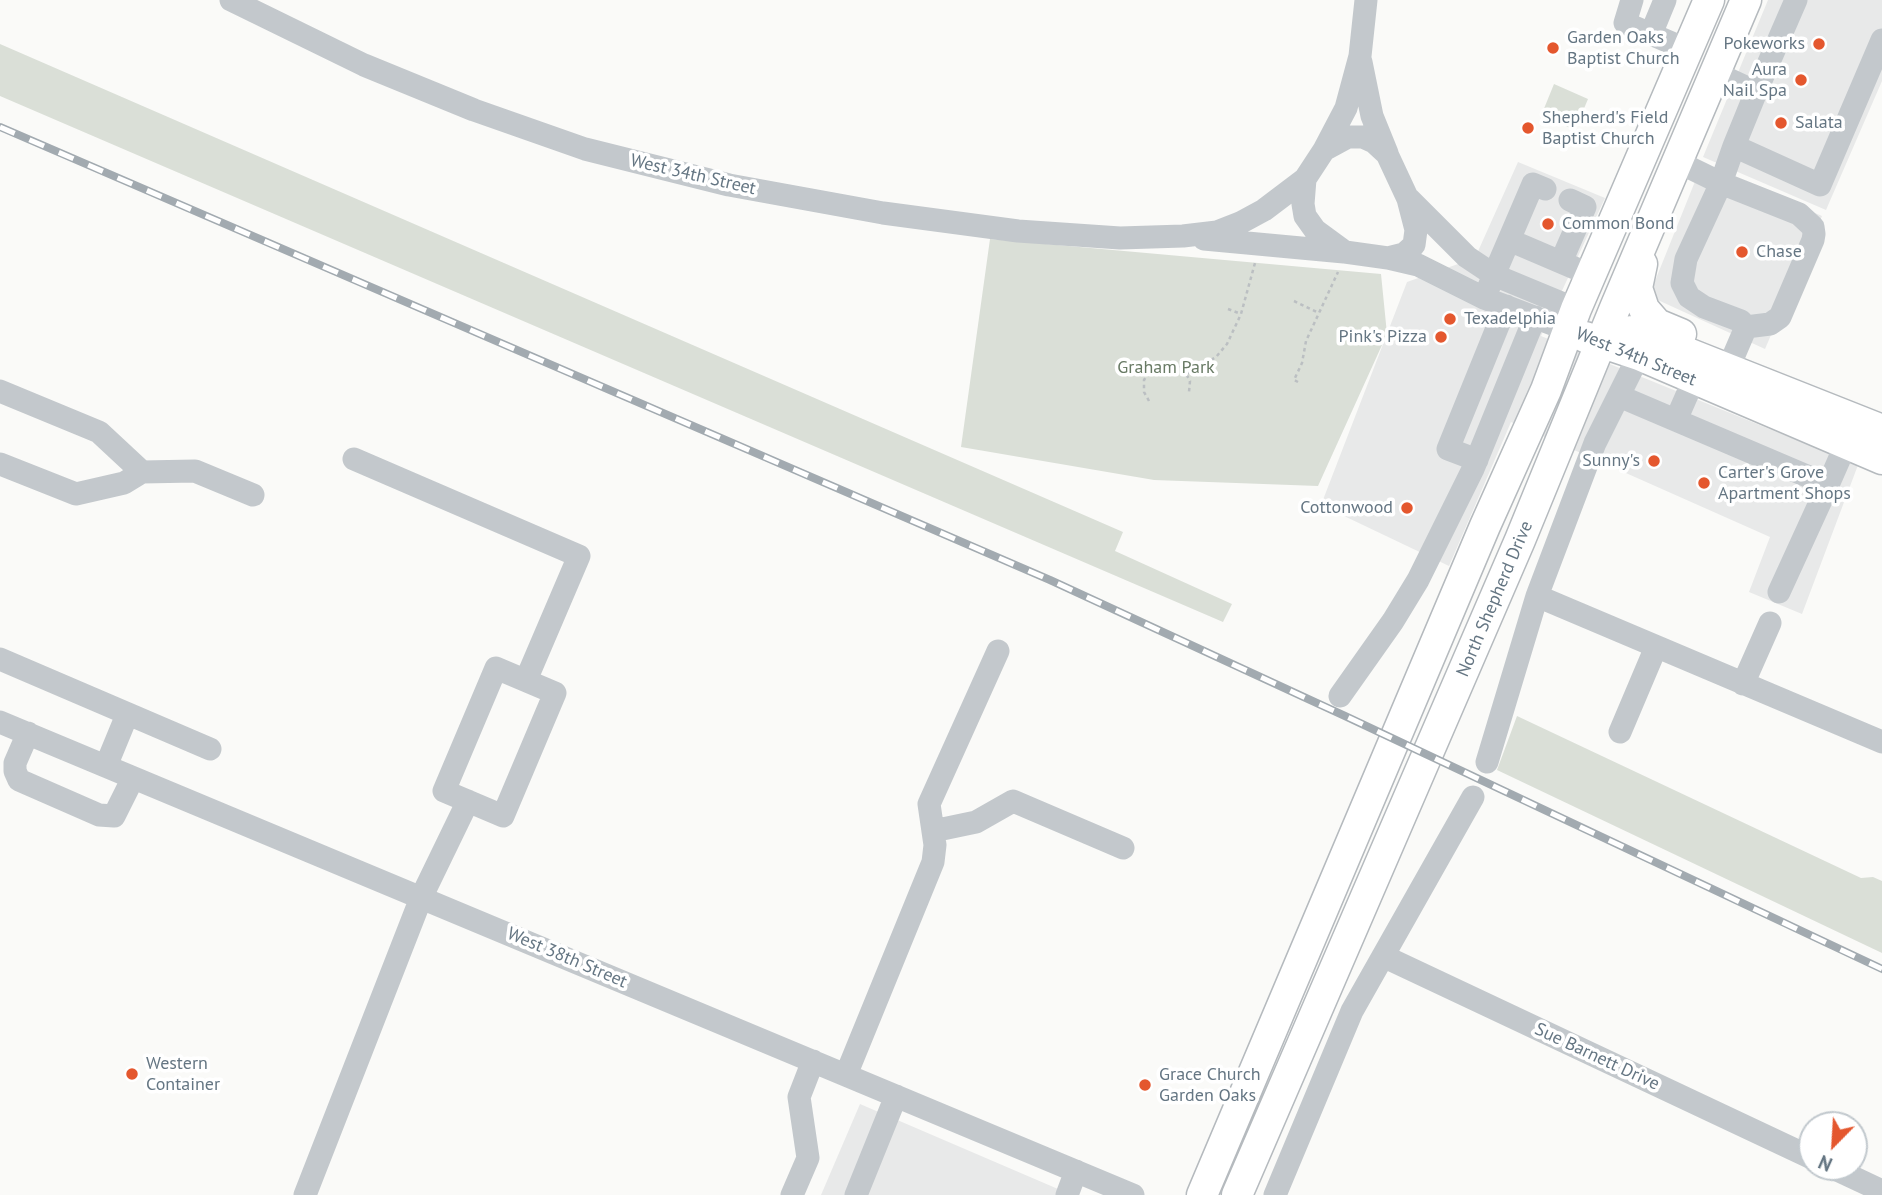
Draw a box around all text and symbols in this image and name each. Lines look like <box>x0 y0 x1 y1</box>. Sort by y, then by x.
place label: Garden Oaks Baptist Church <box>1567 27 1679 70</box>
place label: Pokeworks <box>1724 33 1805 55</box>
marker: Pokeworks <box>1811 36 1827 52</box>
marker: Garden Oaks Baptist Church <box>1545 40 1561 56</box>
place label: Aura Nail Spa <box>1723 59 1787 102</box>
marker: Aura Nail Spa <box>1793 72 1809 88</box>
place label: Shepherd's Field Baptist Church <box>1542 107 1668 150</box>
place label: Salata <box>1795 112 1843 134</box>
marker: Salata <box>1773 115 1789 131</box>
marker: Shepherd's Field Baptist Church <box>1520 120 1536 136</box>
street label: West 34th Street <box>628 150 758 200</box>
place label: Common Bond <box>1562 213 1675 235</box>
marker: Common Bond <box>1540 216 1556 232</box>
place label: Chase <box>1756 241 1802 263</box>
marker: Chase <box>1734 244 1750 260</box>
place label: Texadelphia <box>1464 308 1556 330</box>
marker: Texadelphia <box>1442 311 1458 327</box>
street label: West 34th Street <box>1573 323 1699 391</box>
place label: Pink's Pizza <box>1339 326 1427 348</box>
marker: Pink's Pizza <box>1433 329 1449 345</box>
park label: Graham Park <box>1117 357 1215 379</box>
place label: Sunny's <box>1582 450 1640 472</box>
marker: Sunny's <box>1646 453 1662 469</box>
place label: Carter's Grove Apartment Shops <box>1718 462 1851 504</box>
marker: Carter's Grove Apartment Shops <box>1696 475 1712 491</box>
place label: Cottonwood <box>1300 497 1393 519</box>
marker: Cottonwood <box>1399 500 1415 516</box>
street label: North Shepherd Drive <box>1452 518 1538 680</box>
street label: West 38th Street <box>504 923 630 993</box>
street label: Sue Barnett Drive <box>1531 1019 1663 1095</box>
place label: Western Container <box>146 1053 220 1096</box>
place label: Grace Church Garden Oaks <box>1159 1064 1261 1106</box>
marker: Western Container <box>124 1066 140 1082</box>
marker: Grace Church Garden Oaks <box>1137 1077 1153 1093</box>
north arrow <box>1798 1111 1868 1181</box>
text: N <box>1815 1150 1836 1177</box>

